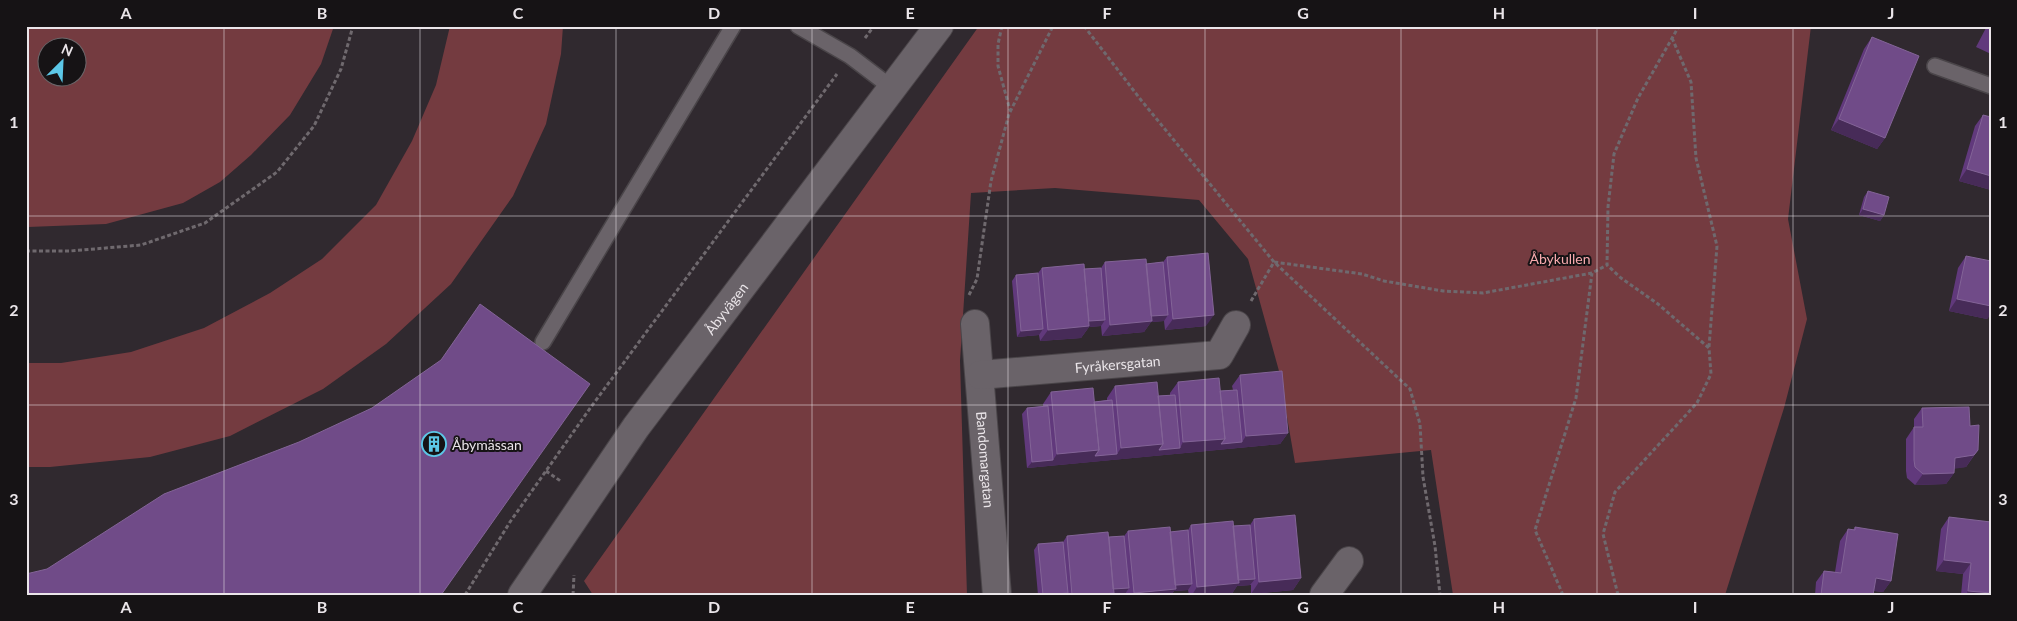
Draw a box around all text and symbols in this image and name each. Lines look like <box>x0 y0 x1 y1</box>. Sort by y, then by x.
text: A <box>119 3 132 22</box>
text: B <box>317 3 327 22</box>
text: C <box>513 3 524 22</box>
text: D <box>708 3 720 22</box>
text: E <box>905 3 915 22</box>
text: F <box>1102 3 1112 22</box>
text: G <box>1297 3 1309 22</box>
text: H <box>1493 3 1505 22</box>
text: I <box>1693 3 1697 22</box>
text: J <box>1888 3 1894 22</box>
north arrow <box>38 38 88 88</box>
text: N <box>59 40 76 60</box>
text: 1 <box>9 112 19 131</box>
text: 1 <box>1998 112 2008 131</box>
park label: Åbykullen <box>1529 250 1591 267</box>
street label: Åbyvägen <box>701 279 751 338</box>
text: 2 <box>9 300 19 319</box>
text: 2 <box>1998 300 2008 319</box>
street label: Fyråkersgatan <box>1074 351 1161 376</box>
street label: Bandomargatan <box>974 411 998 509</box>
building icon: Åbymässan <box>421 431 447 457</box>
place label: Åbymässan <box>452 436 522 453</box>
text: 3 <box>9 489 19 508</box>
text: 3 <box>1998 489 2008 508</box>
text: A <box>119 597 132 616</box>
text: B <box>317 597 327 616</box>
text: C <box>513 597 524 616</box>
text: D <box>708 597 720 616</box>
text: E <box>905 597 915 616</box>
text: F <box>1102 597 1112 616</box>
text: G <box>1297 597 1309 616</box>
text: H <box>1493 597 1505 616</box>
text: I <box>1693 597 1697 616</box>
text: J <box>1888 597 1894 616</box>

